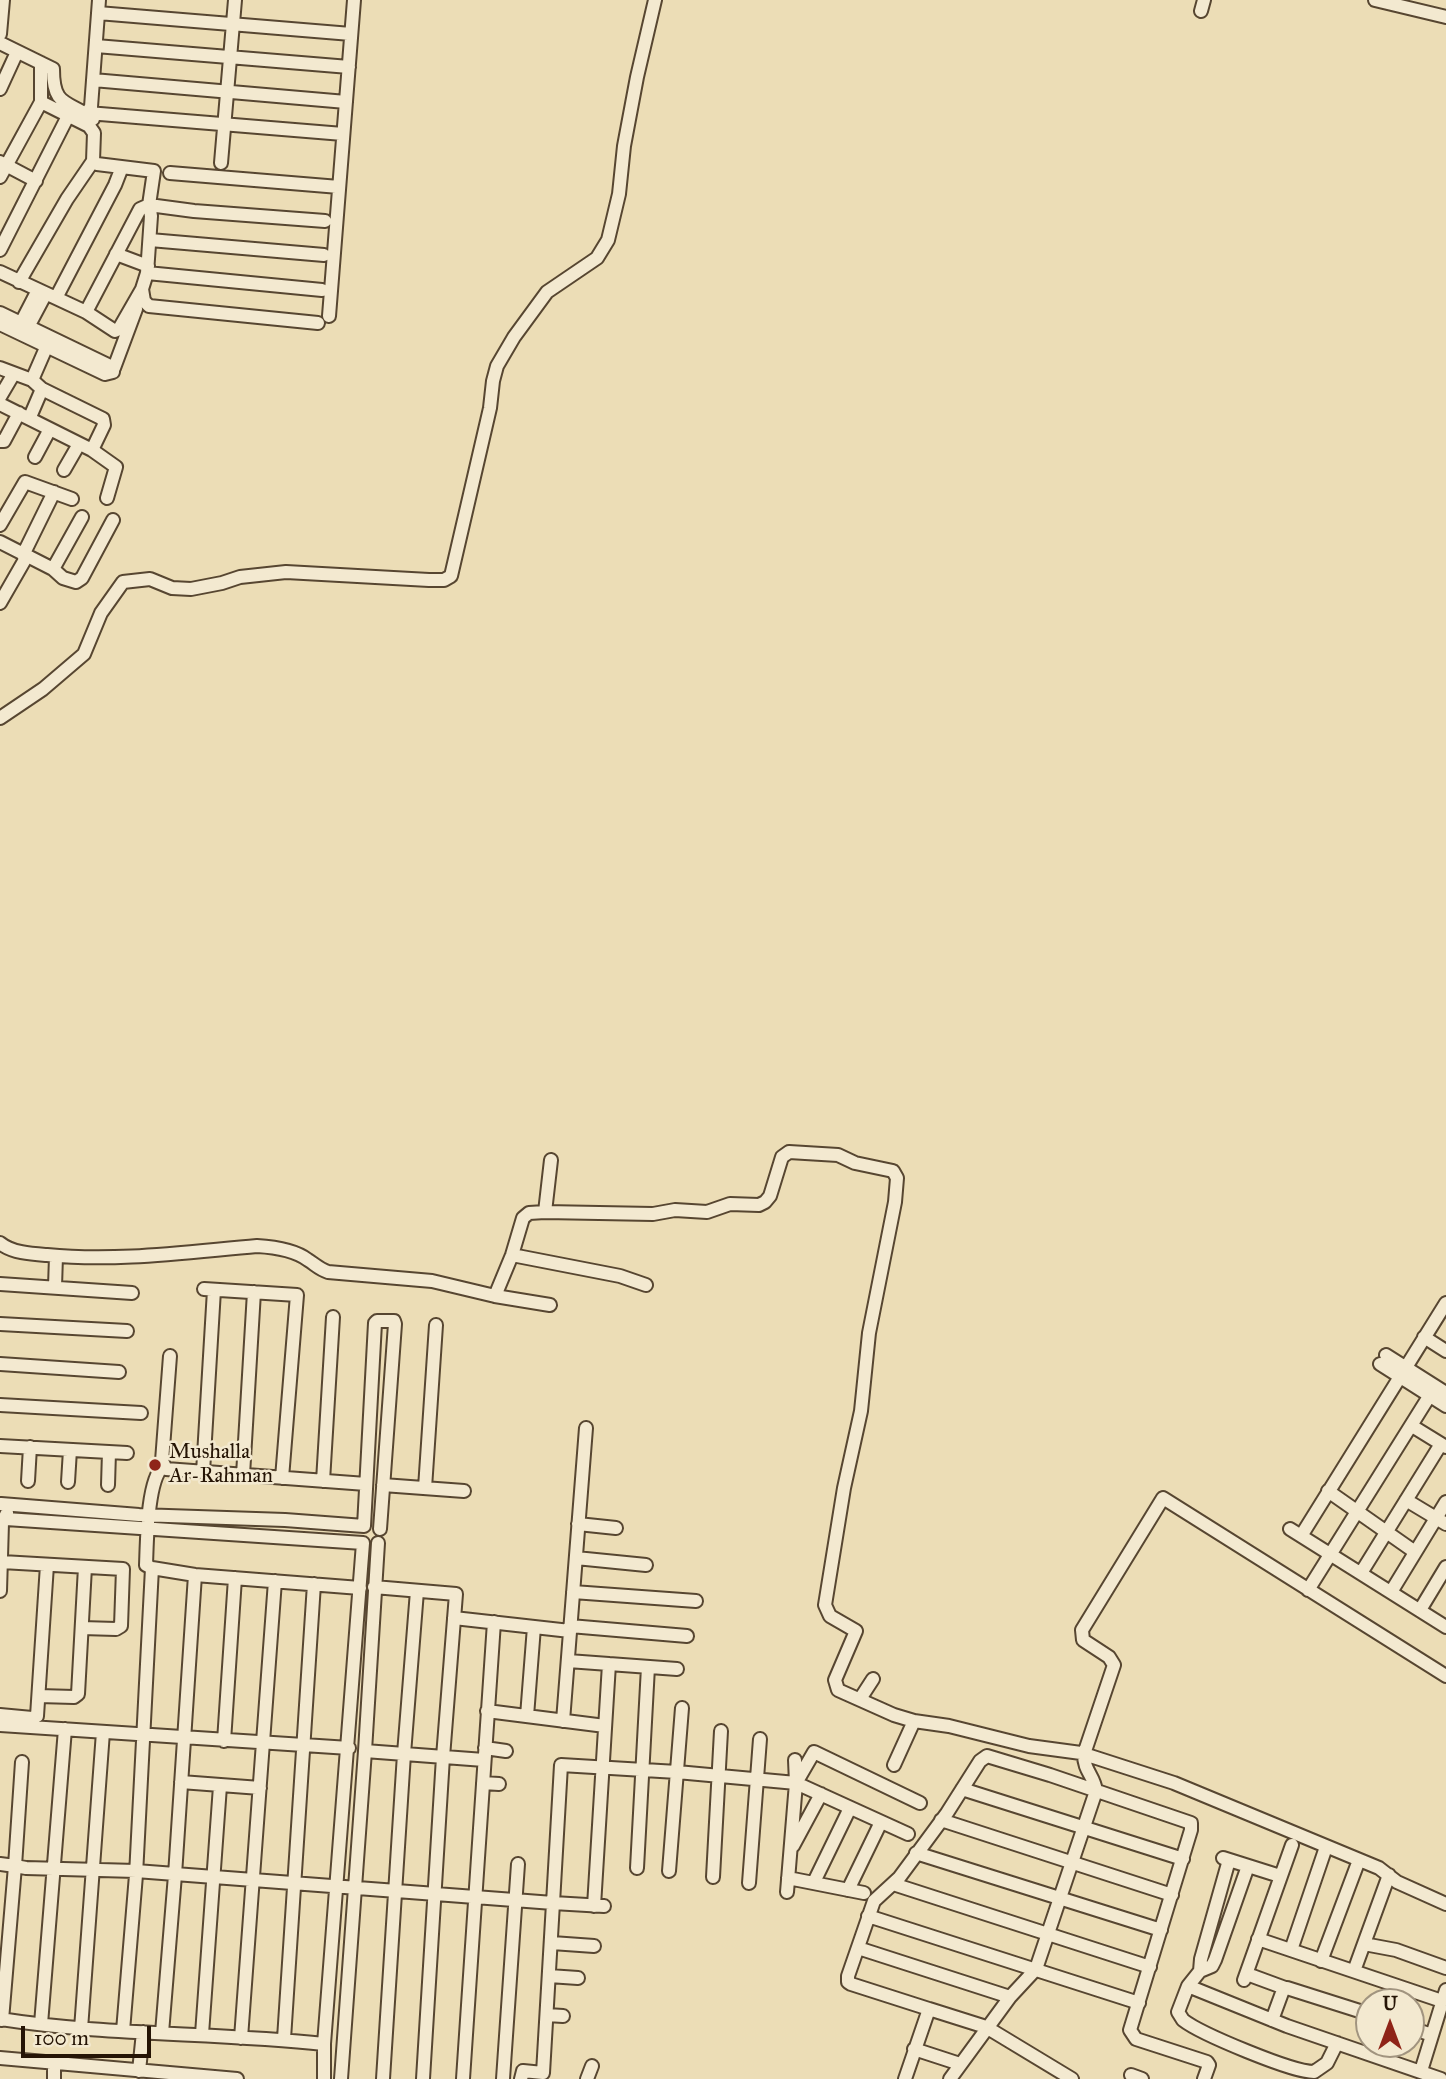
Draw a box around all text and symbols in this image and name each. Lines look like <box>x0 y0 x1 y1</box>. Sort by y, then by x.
place label: Mushalla Ar-Rahman <box>169 1440 273 1490</box>
marker: Mushalla Ar-Rahman <box>147 1457 163 1473</box>
north arrow <box>1355 1988 1425 2058</box>
text: U <box>1382 1992 1398 2015</box>
scale bar <box>24 2012 154 2056</box>
text: 100 m <box>34 2025 89 2051</box>

